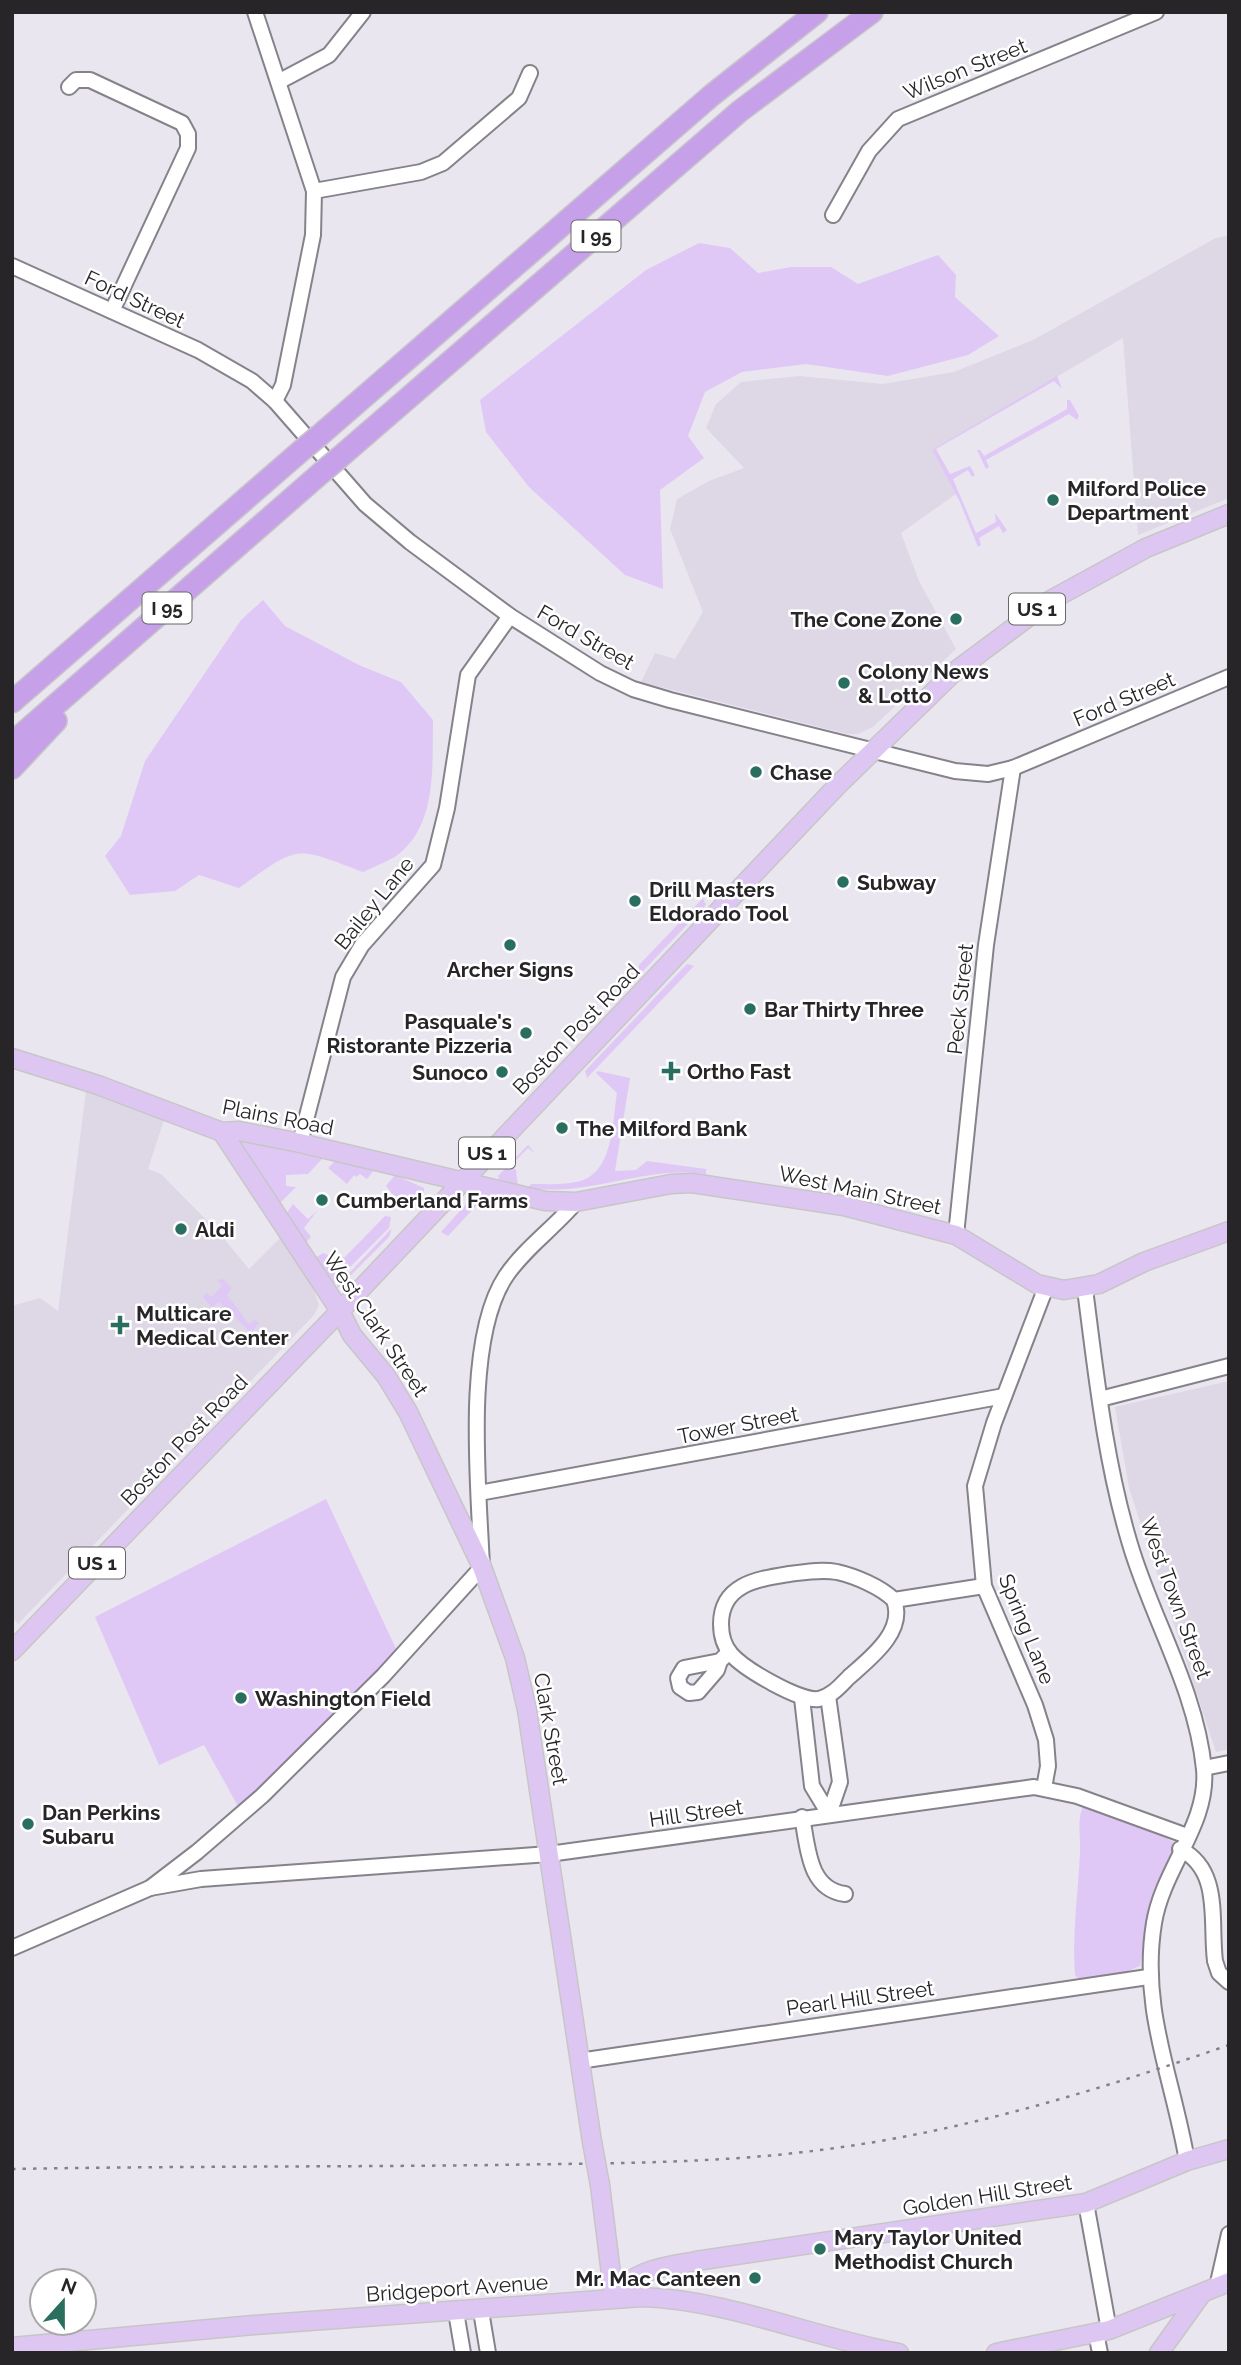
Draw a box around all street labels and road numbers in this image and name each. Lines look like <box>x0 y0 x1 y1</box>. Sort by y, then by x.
street label: Wilson Street <box>900 33 1030 105</box>
road number: I 95 <box>572 220 620 252</box>
street label: Ford Street <box>81 265 189 333</box>
road number: I 95 <box>142 593 192 624</box>
road number: US 1 <box>1009 594 1065 624</box>
street label: Ford Street <box>533 599 639 675</box>
street label: Ford Street <box>1069 666 1179 732</box>
street label: Bailey Lane <box>329 852 419 954</box>
street label: Peck Street <box>942 942 978 1056</box>
street label: Boston Post Road <box>507 959 645 1099</box>
street label: Plains Road <box>220 1094 336 1140</box>
road number: US 1 <box>459 1138 515 1168</box>
street label: West Main Street <box>776 1161 944 1219</box>
street label: West Clark Street <box>318 1247 434 1401</box>
street label: Boston Post Road <box>115 1370 253 1510</box>
street label: Tower Street <box>676 1401 800 1449</box>
street label: West Town Street <box>1135 1514 1217 1682</box>
road number: US 1 <box>69 1548 125 1578</box>
street label: Spring Lane <box>994 1570 1060 1688</box>
street label: Clark Street <box>529 1671 573 1787</box>
street label: Hill Street <box>647 1794 745 1832</box>
street label: Pearl Hill Street <box>785 1975 935 2021</box>
street label: Golden Hill Street <box>901 2169 1073 2221</box>
street label: Bridgeport Avenue <box>365 2269 549 2307</box>

